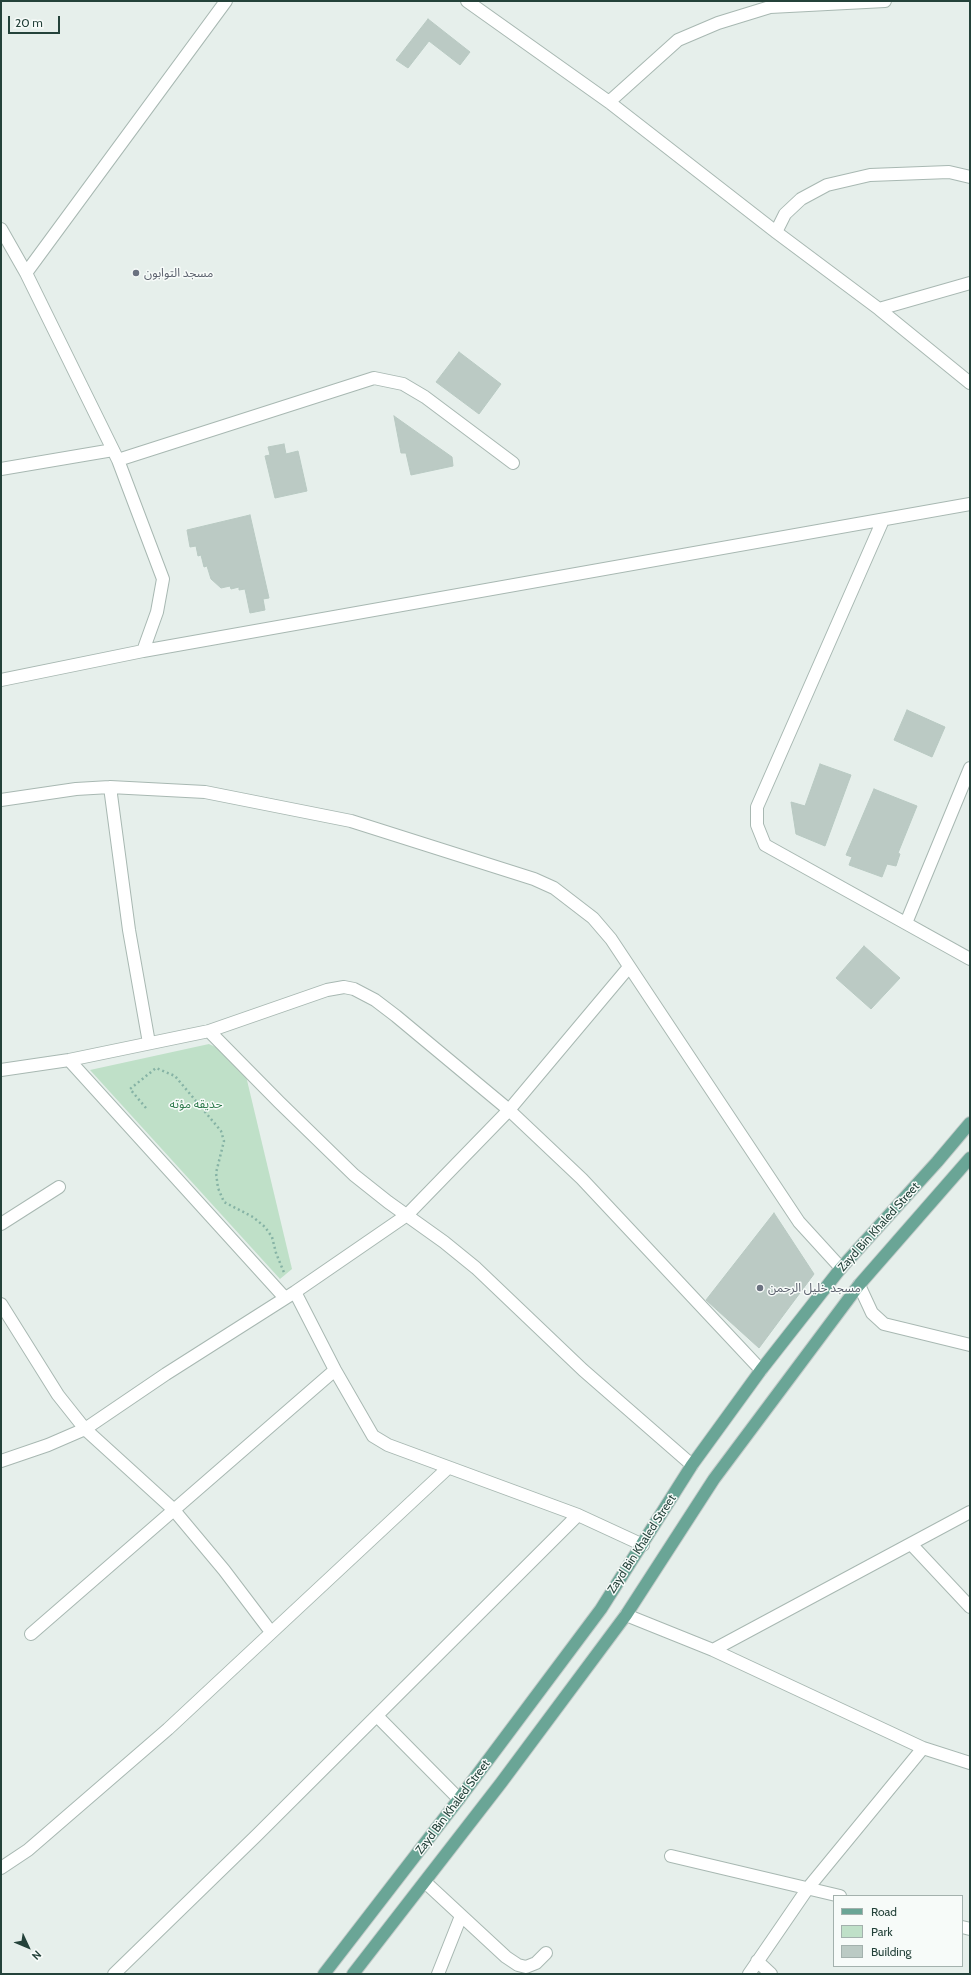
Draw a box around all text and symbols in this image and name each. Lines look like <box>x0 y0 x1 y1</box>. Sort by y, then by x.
scale bar <box>10 8 62 34</box>
text: 20 m <box>15 15 43 30</box>
place label: مسجد التوابون <box>144 266 213 280</box>
marker: مسجد التوابون <box>131 268 141 278</box>
park label: حديقه مؤته <box>170 1097 222 1111</box>
street label: Zayd Bin Khaled Street <box>835 1180 923 1274</box>
place label: مسجد خليل الرحمن <box>768 1281 861 1295</box>
marker: مسجد خليل الرحمن <box>755 1283 765 1293</box>
street label: Zayd Bin Khaled Street <box>605 1492 679 1596</box>
street label: Zayd Bin Khaled Street <box>413 1757 493 1857</box>
legend <box>833 1895 963 1967</box>
text: Road <box>871 1904 897 1919</box>
text: Park <box>871 1924 893 1939</box>
north arrow <box>8 1927 48 1967</box>
text: Building <box>871 1944 912 1959</box>
text: N <box>29 1948 44 1963</box>

